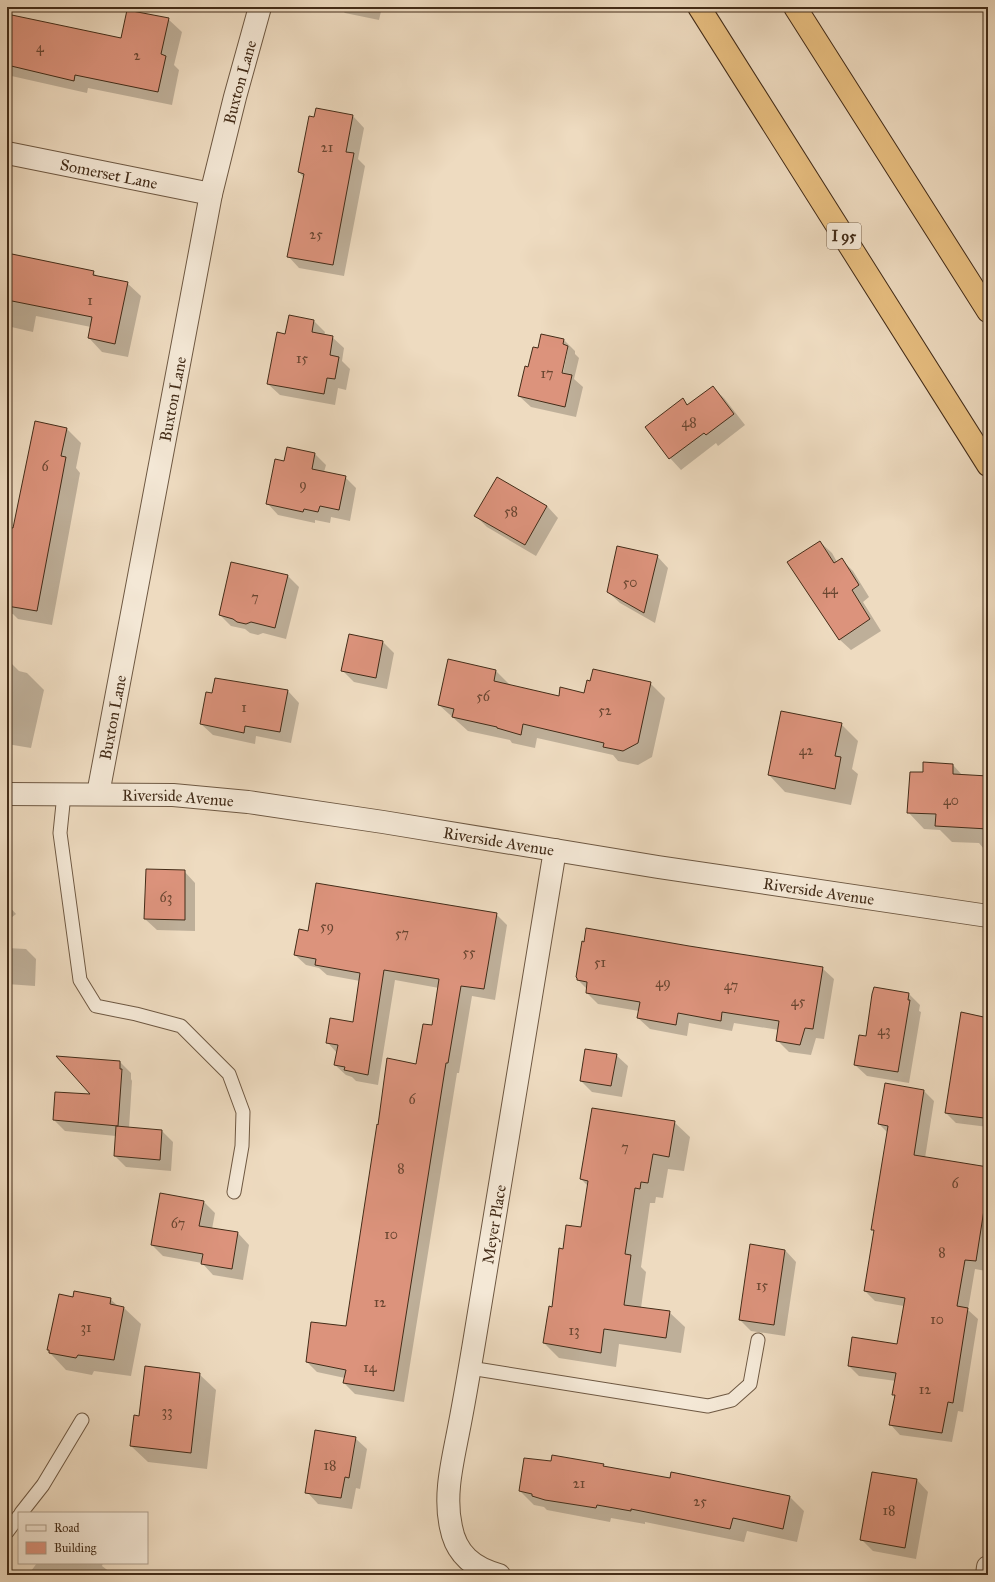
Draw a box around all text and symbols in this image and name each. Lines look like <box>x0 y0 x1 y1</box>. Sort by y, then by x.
street label: Buxton Lane <box>219 38 260 126</box>
house number: 4 <box>36 39 45 56</box>
house number: 2 <box>134 47 141 64</box>
house number: 21 <box>321 139 334 156</box>
street label: Somerset Lane <box>59 154 160 193</box>
road number: I 95 <box>827 223 861 249</box>
house number: 25 <box>309 226 323 243</box>
house number: 1 <box>87 292 93 309</box>
house number: 15 <box>296 350 308 367</box>
street label: Buxton Lane <box>155 355 190 443</box>
house number: 17 <box>540 365 554 382</box>
house number: 48 <box>681 414 697 431</box>
house number: 6 <box>41 458 49 475</box>
house number: 9 <box>299 476 307 493</box>
house number: 58 <box>504 503 518 520</box>
house number: 50 <box>623 574 637 591</box>
house number: 44 <box>822 581 839 598</box>
house number: 7 <box>251 589 259 606</box>
street label: Buxton Lane <box>95 673 130 761</box>
house number: 56 <box>476 688 491 705</box>
house number: 1 <box>241 699 247 716</box>
house number: 52 <box>598 702 612 719</box>
house number: 42 <box>799 742 813 759</box>
street label: Riverside Avenue <box>122 785 235 810</box>
house number: 40 <box>943 792 959 809</box>
street label: Riverside Avenue <box>442 823 556 859</box>
street label: Riverside Avenue <box>762 873 876 909</box>
house number: 63 <box>160 889 172 906</box>
house number: 59 <box>320 918 334 935</box>
house number: 57 <box>395 925 409 942</box>
house number: 55 <box>462 944 476 961</box>
house number: 51 <box>594 954 606 971</box>
house number: 49 <box>655 974 671 991</box>
house number: 47 <box>724 977 738 994</box>
house number: 45 <box>791 993 806 1010</box>
house number: 43 <box>877 1022 891 1039</box>
house number: 6 <box>408 1091 416 1108</box>
house number: 7 <box>621 1139 629 1156</box>
house number: 8 <box>397 1160 405 1177</box>
house number: 6 <box>951 1175 959 1192</box>
street label: Meyer Place <box>478 1183 509 1265</box>
house number: 67 <box>171 1215 185 1232</box>
house number: 10 <box>384 1226 398 1243</box>
house number: 8 <box>938 1244 946 1261</box>
house number: 15 <box>756 1277 768 1294</box>
house number: 12 <box>374 1294 386 1311</box>
house number: 10 <box>930 1311 944 1328</box>
house number: 31 <box>80 1319 92 1336</box>
house number: 13 <box>568 1322 580 1339</box>
house number: 14 <box>363 1359 378 1376</box>
house number: 12 <box>919 1381 931 1398</box>
house number: 33 <box>161 1403 173 1420</box>
house number: 18 <box>324 1457 336 1474</box>
house number: 21 <box>573 1475 586 1492</box>
house number: 25 <box>693 1493 707 1510</box>
house number: 18 <box>883 1502 895 1519</box>
legend <box>18 1512 148 1564</box>
text: Road <box>54 1521 80 1535</box>
text: Building <box>54 1541 97 1556</box>

